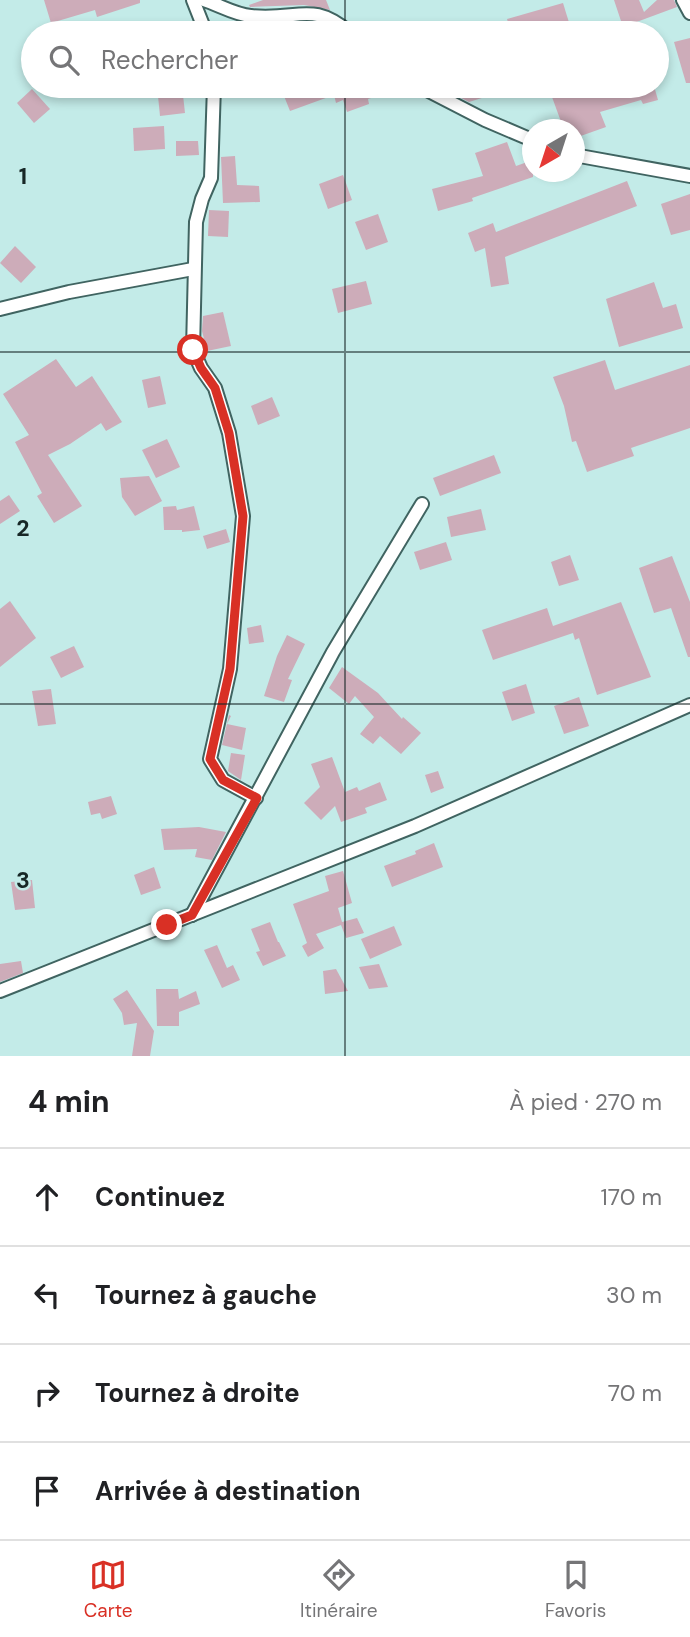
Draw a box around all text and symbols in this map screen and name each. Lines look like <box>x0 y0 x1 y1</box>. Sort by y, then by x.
search box <box>21 21 669 98</box>
icon: search <box>45 41 83 79</box>
text: Rechercher <box>101 43 238 77</box>
north arrow <box>522 119 585 182</box>
text: 1 <box>19 161 27 191</box>
route start <box>177 334 208 365</box>
text: 2 <box>16 513 30 543</box>
text: 3 <box>16 865 30 895</box>
route end <box>151 909 182 940</box>
text: 4 min <box>28 1082 110 1121</box>
text: À pied · 270 m <box>509 1087 662 1117</box>
icon: ahead <box>28 1178 66 1216</box>
text: Continuez <box>95 1180 225 1214</box>
text: 170 m <box>601 1182 662 1212</box>
icon: left <box>28 1276 66 1314</box>
text: Tournez à gauche <box>95 1278 317 1312</box>
text: 30 m <box>606 1280 662 1310</box>
icon: right <box>28 1374 66 1412</box>
text: Tournez à droite <box>95 1376 300 1410</box>
text: 70 m <box>608 1378 662 1408</box>
icon: arrive <box>28 1472 66 1510</box>
text: Arrivée à destination <box>95 1474 361 1508</box>
tab: Carte <box>84 1556 133 1623</box>
tab: Itinéraire <box>300 1556 378 1623</box>
tab: Favoris <box>545 1556 606 1623</box>

